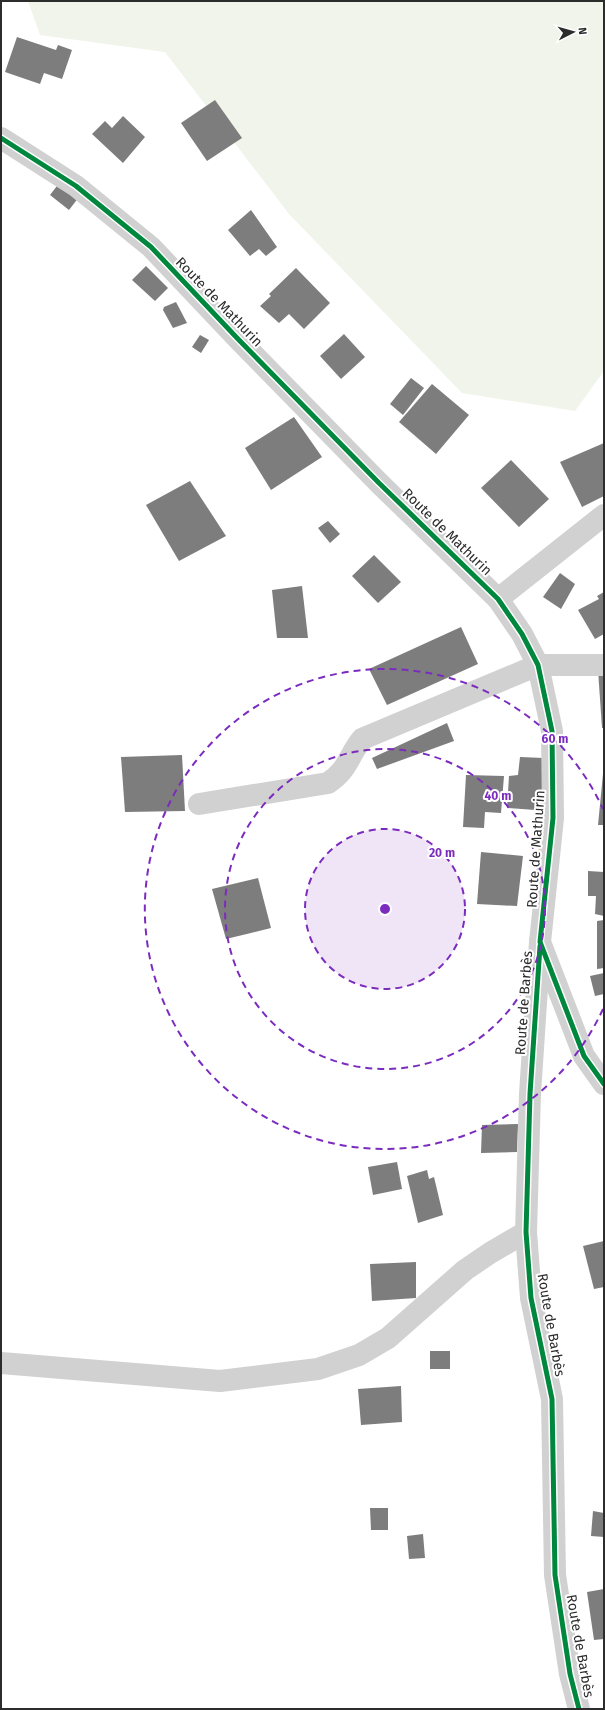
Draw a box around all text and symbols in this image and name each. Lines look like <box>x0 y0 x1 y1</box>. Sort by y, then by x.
north arrow <box>553 12 593 52</box>
text: N <box>576 27 589 35</box>
street label: Route de Mathurin <box>172 254 266 350</box>
street label: Route de Mathurin <box>399 485 495 579</box>
text: 60 m <box>542 732 568 746</box>
text: 40 m <box>485 789 511 803</box>
street label: Route de Mathurin <box>523 790 549 908</box>
text: 20 m <box>429 846 455 860</box>
centre of rings <box>378 902 392 916</box>
street label: Route de Barbès <box>512 950 536 1056</box>
street label: Route de Barbès <box>534 1272 569 1378</box>
street label: Route de Barbès <box>563 1593 598 1699</box>

